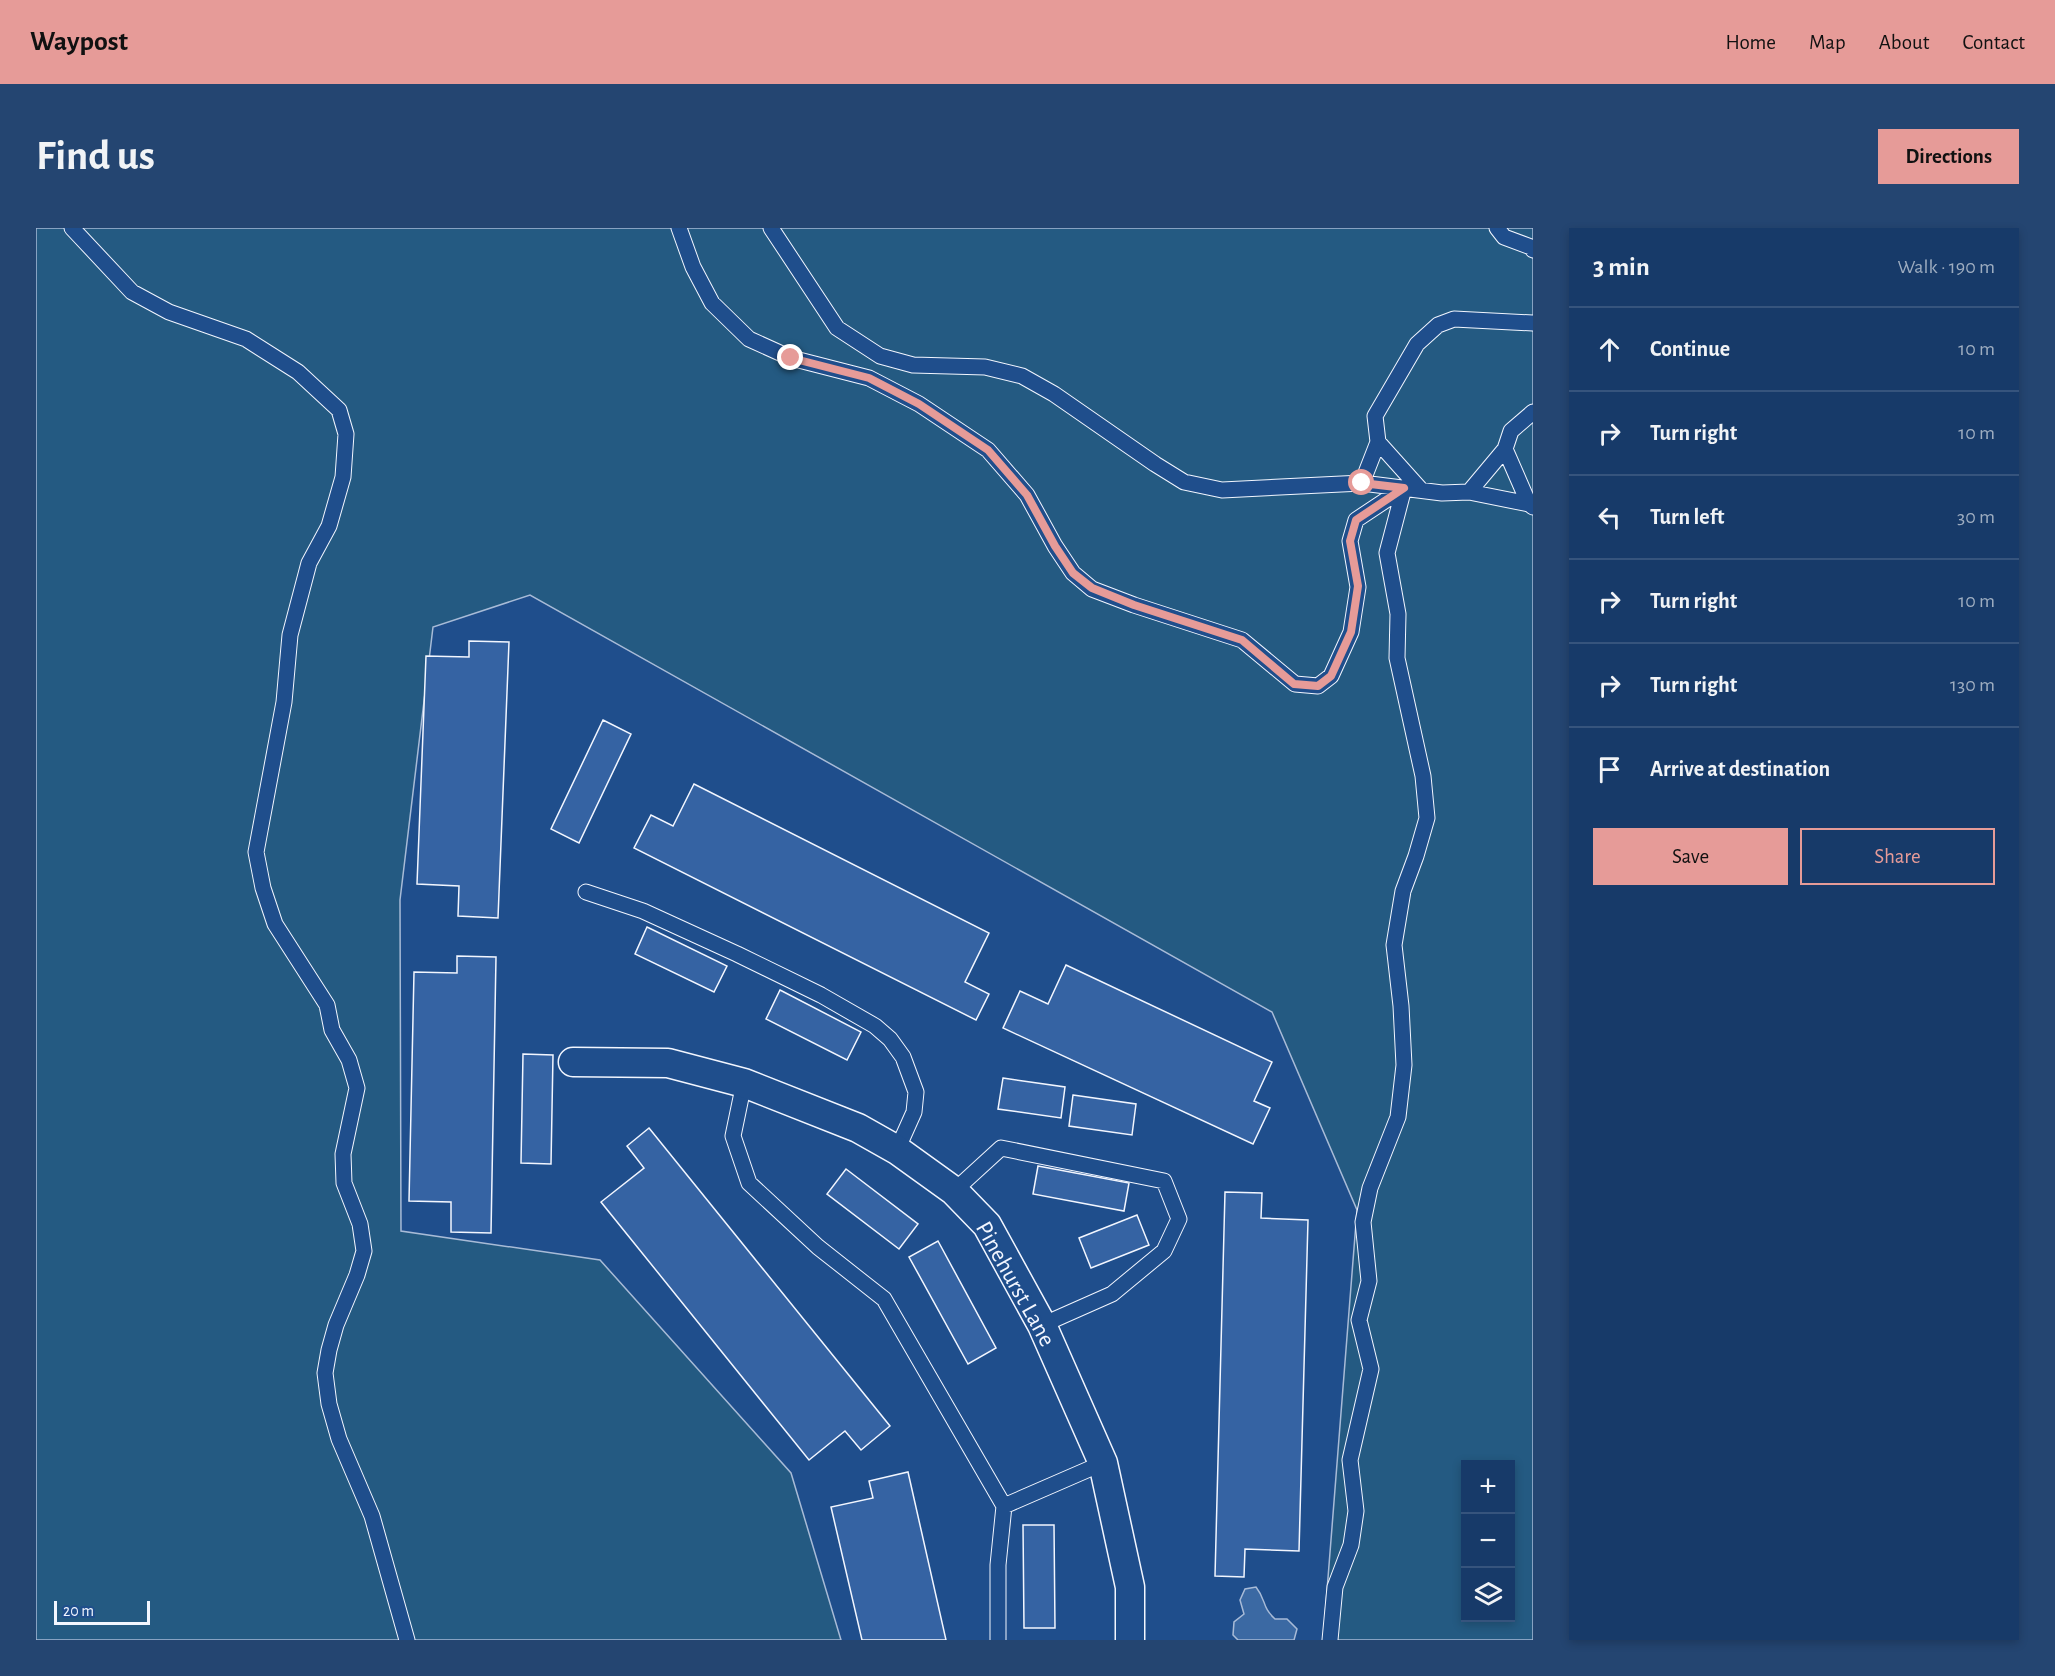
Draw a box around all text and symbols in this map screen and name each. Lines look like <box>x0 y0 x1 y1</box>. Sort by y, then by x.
text: Waypost <box>30 28 128 56</box>
text: Home <box>1725 32 1776 53</box>
text: Map <box>1809 32 1846 53</box>
text: About <box>1879 32 1929 53</box>
text: Contact <box>1962 32 2025 53</box>
button: Directions <box>1878 129 2019 184</box>
text: Find us <box>36 135 155 177</box>
text: 3 min <box>1593 254 1650 280</box>
text: Walk · 190 m <box>1898 257 1995 277</box>
icon: ahead <box>1593 333 1626 366</box>
text: Continue <box>1650 338 1730 360</box>
text: 10 m <box>1958 339 1995 359</box>
route end <box>777 344 803 370</box>
icon: right <box>1593 417 1626 450</box>
text: Turn right <box>1650 422 1737 444</box>
text: 10 m <box>1958 423 1995 443</box>
route start <box>1348 469 1374 495</box>
icon: left <box>1593 501 1626 534</box>
text: Turn left <box>1650 506 1724 528</box>
text: 30 m <box>1957 507 1995 527</box>
icon: right <box>1593 585 1626 618</box>
text: Turn right <box>1650 590 1737 612</box>
text: 10 m <box>1958 591 1995 611</box>
icon: right <box>1593 669 1626 702</box>
text: Turn right <box>1650 674 1737 696</box>
text: 130 m <box>1950 675 1995 695</box>
icon: arrive <box>1593 753 1626 786</box>
text: Arrive at destination <box>1650 758 1830 780</box>
button: Save <box>1593 828 1788 885</box>
button: Share <box>1800 828 1995 885</box>
street label: Pinehurst Lane <box>971 1218 1059 1350</box>
map controls <box>1461 1460 1515 1622</box>
button: + <box>1461 1460 1515 1514</box>
button: − <box>1461 1514 1515 1568</box>
button: layers <box>1461 1568 1515 1622</box>
scale bar <box>54 1598 150 1626</box>
text: 20 m <box>63 1603 94 1619</box>

